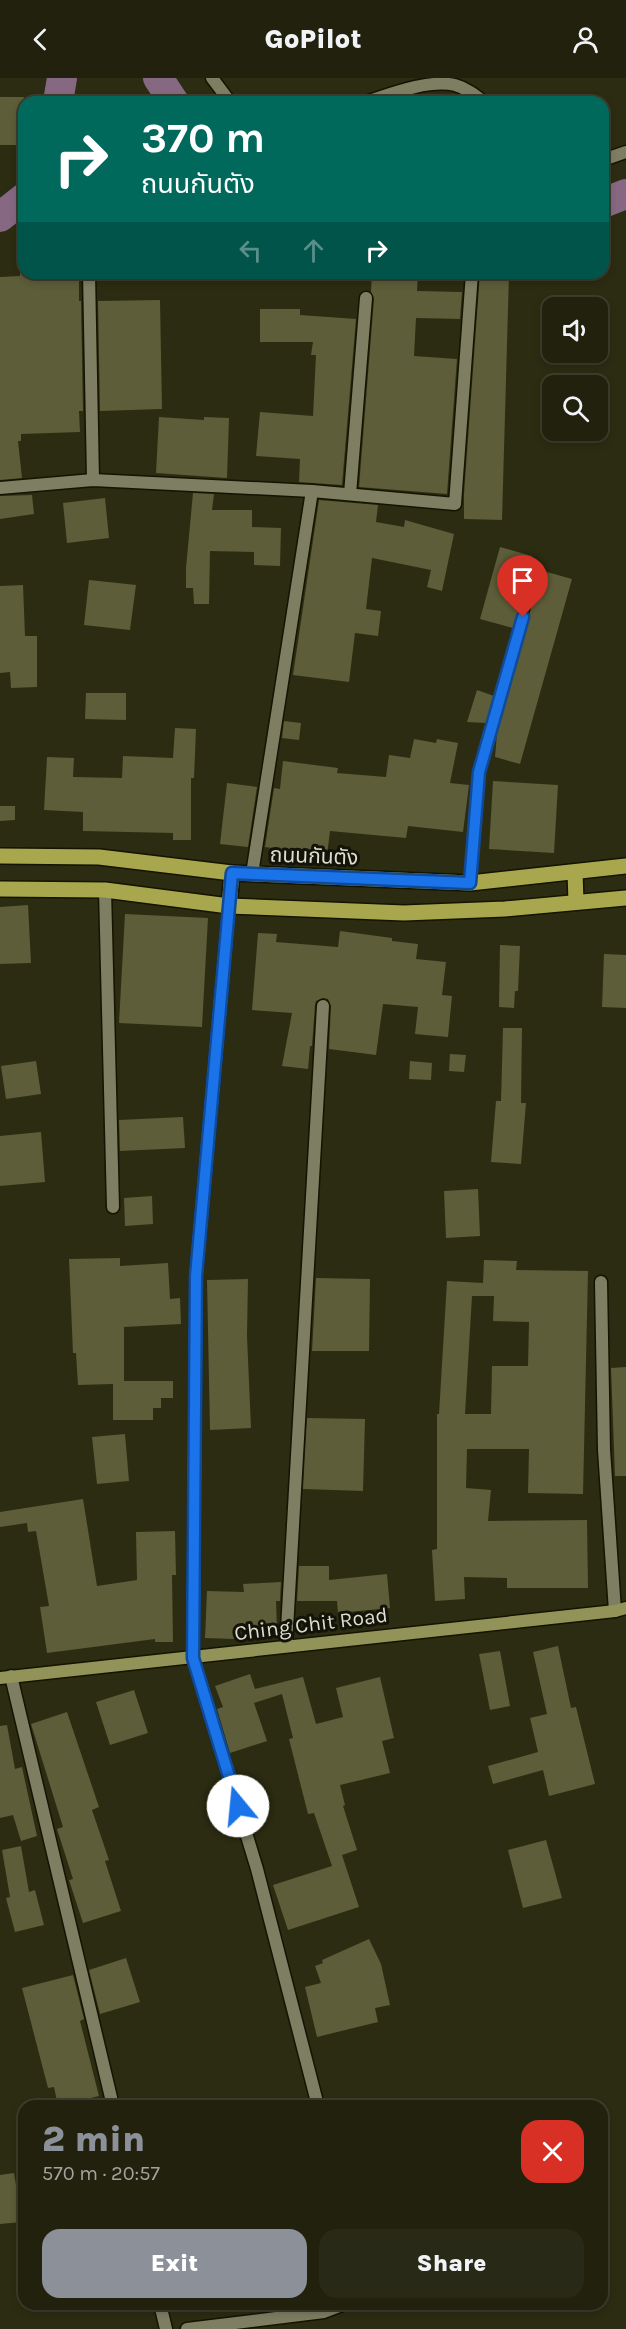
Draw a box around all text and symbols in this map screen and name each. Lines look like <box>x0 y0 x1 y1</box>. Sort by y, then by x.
icon: back <box>24 23 57 56</box>
text: GoPilot <box>264 23 362 55</box>
icon: person <box>569 23 602 56</box>
text: 370 m <box>141 113 265 163</box>
icon: right <box>42 120 120 198</box>
text: ถนนกันตัง <box>141 168 255 200</box>
icon: left <box>234 234 267 267</box>
icon: ahead <box>297 234 330 267</box>
icon: right <box>360 234 393 267</box>
map controls <box>542 297 608 441</box>
button: sound <box>542 297 608 363</box>
button: search <box>542 375 608 441</box>
pin <box>497 555 548 617</box>
icon: arrive <box>506 564 539 597</box>
street label: ถนนกันตัง <box>269 842 359 870</box>
street label: Ching Chit Road <box>233 1603 389 1645</box>
position arrow <box>206 1774 270 1838</box>
text: 2 min <box>42 2118 145 2160</box>
button: close <box>521 2120 584 2183</box>
text: 570 m · 20:57 <box>42 2162 160 2185</box>
button: Exit <box>42 2229 307 2298</box>
button: Share <box>319 2229 584 2298</box>

